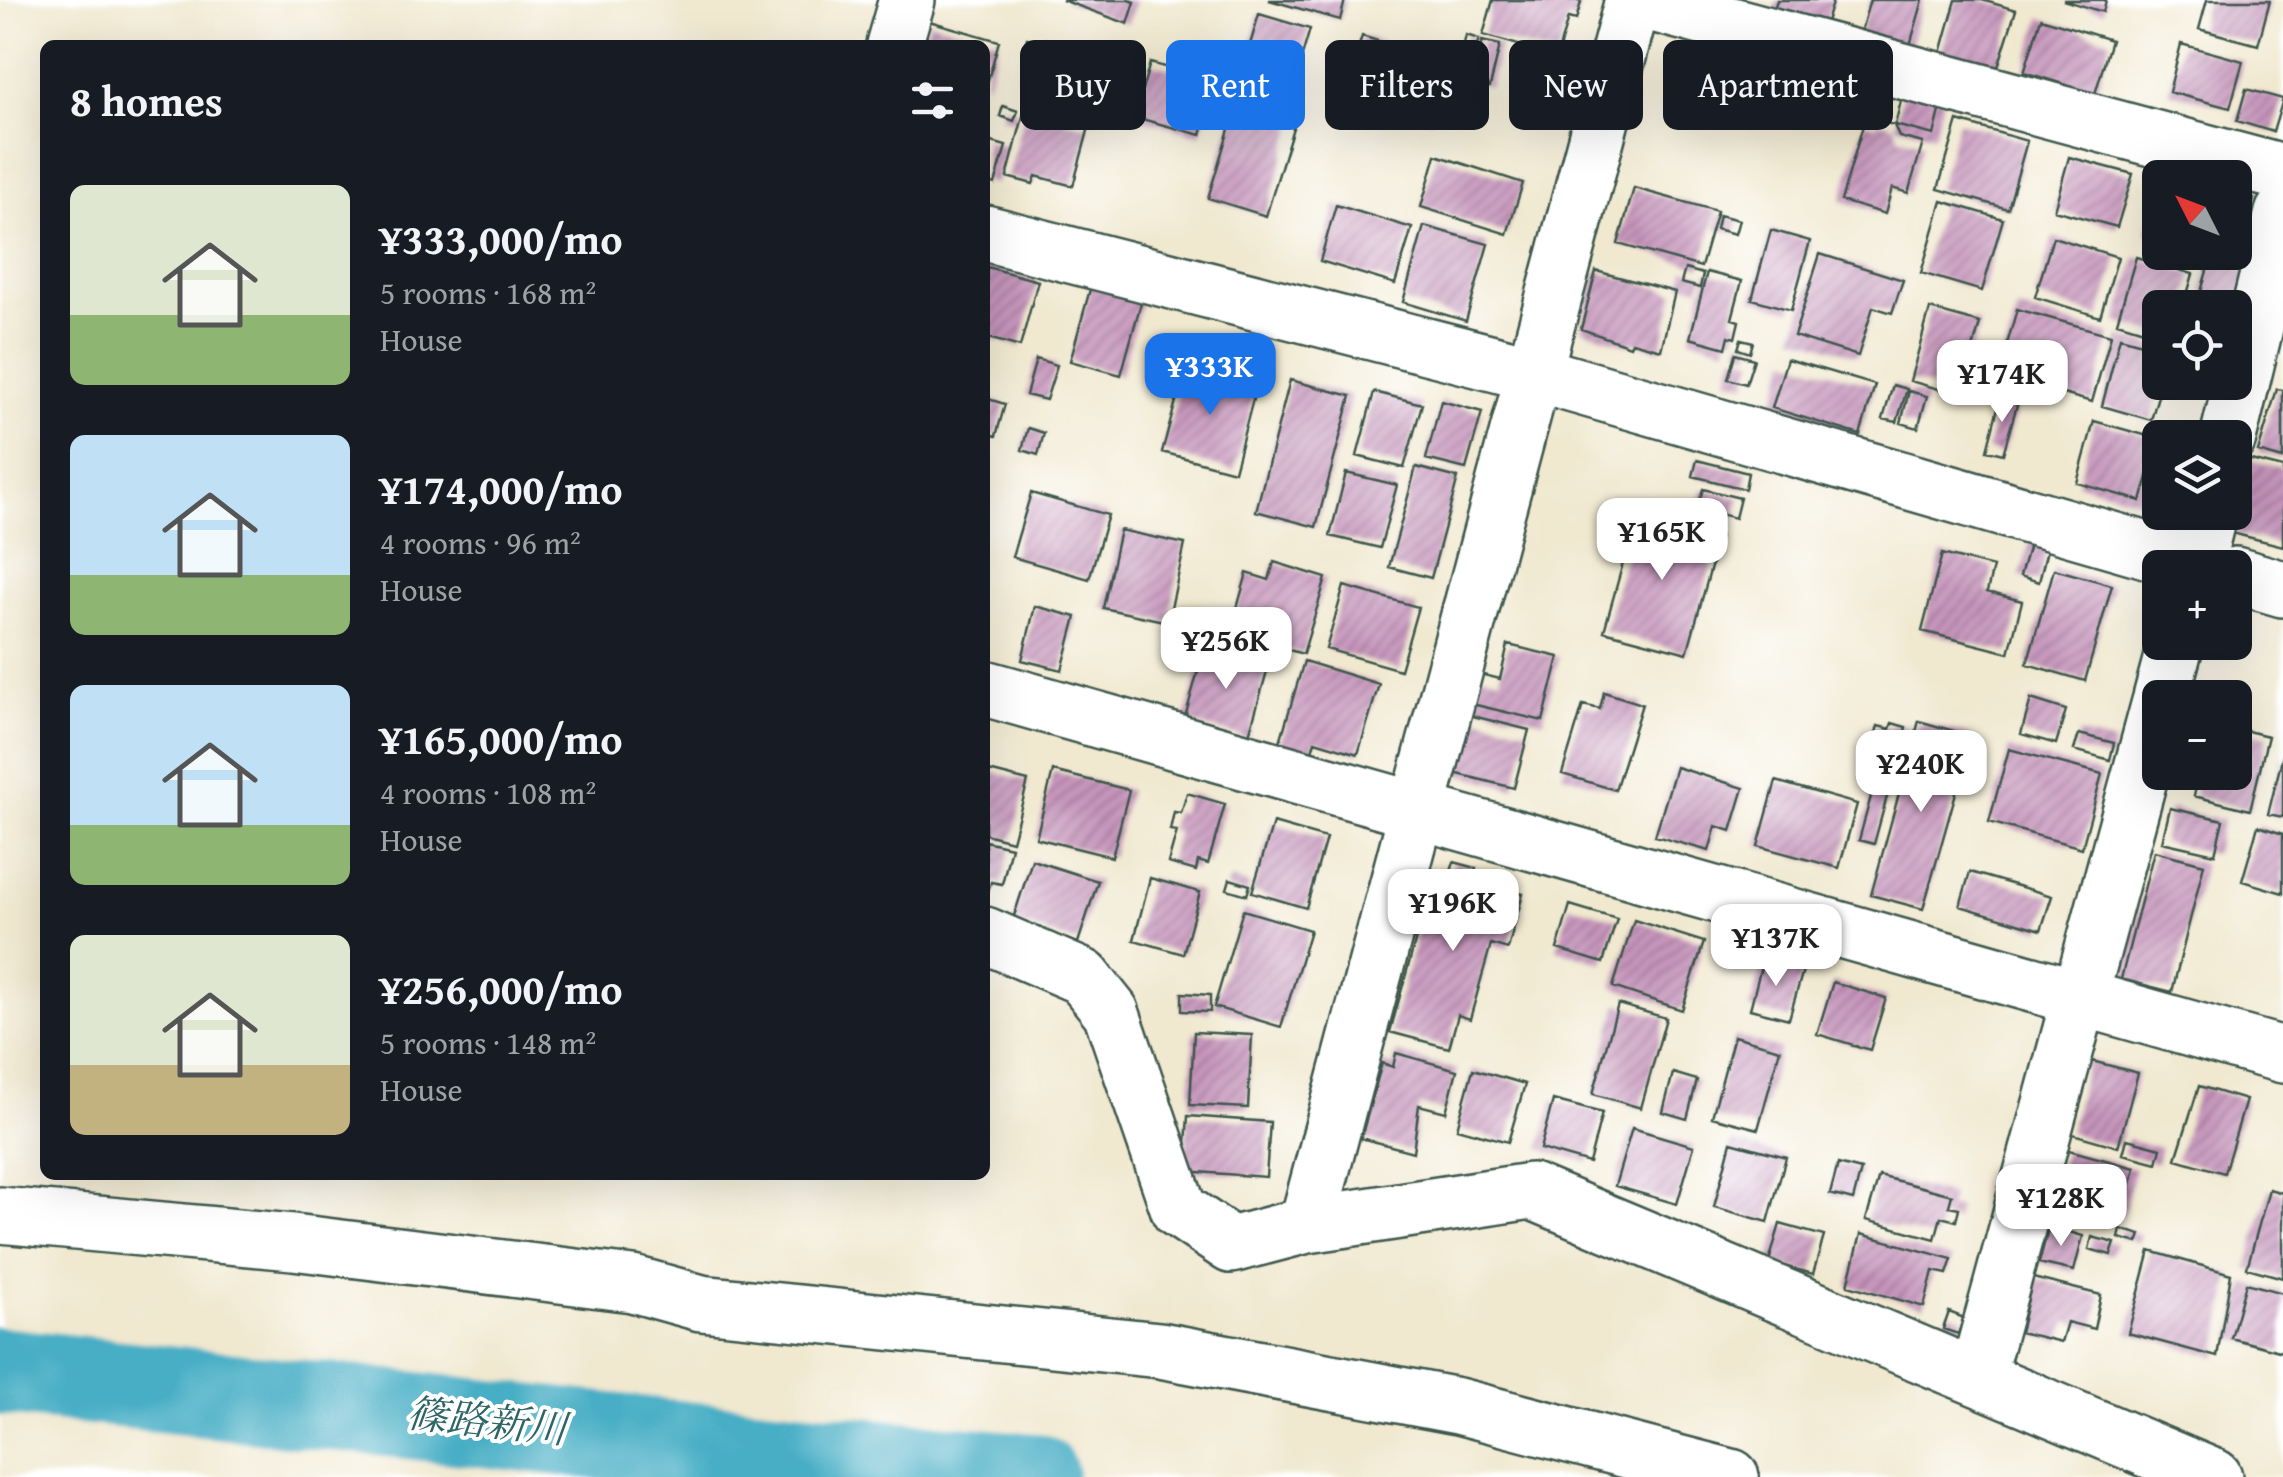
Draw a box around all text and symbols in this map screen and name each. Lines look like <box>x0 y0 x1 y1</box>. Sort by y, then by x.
chip: Buy <box>1020 40 1146 130</box>
chip: Rent <box>1166 40 1305 130</box>
chip: Filters <box>1325 40 1489 130</box>
chip: New <box>1509 40 1643 130</box>
chip: Apartment <box>1663 40 1893 130</box>
text: 8 homes <box>70 70 223 131</box>
icon: filters <box>905 73 960 128</box>
north arrow <box>2142 160 2252 270</box>
map controls <box>2142 160 2252 790</box>
text: ¥333,000/mo <box>380 208 623 269</box>
icon: home <box>150 225 270 345</box>
text: 5 rooms · 168 m² <box>380 269 596 316</box>
button: locate <box>2142 290 2252 400</box>
text: House <box>380 316 463 363</box>
pin: ¥333K <box>1140 333 1280 418</box>
pin: ¥174K <box>1932 340 2072 425</box>
text: ¥333K <box>1167 342 1253 389</box>
text: ¥174K <box>1959 349 2045 396</box>
button: layers <box>2142 420 2252 530</box>
text: ¥174,000/mo <box>380 458 623 519</box>
icon: home <box>150 475 270 595</box>
pin: ¥165K <box>1592 498 1732 583</box>
text: ¥165K <box>1619 507 1705 554</box>
text: 4 rooms · 96 m² <box>380 519 581 566</box>
button: + <box>2142 550 2252 660</box>
text: House <box>380 566 463 613</box>
pin: ¥256K <box>1156 607 1296 692</box>
text: ¥256K <box>1183 616 1269 663</box>
button: − <box>2142 680 2252 790</box>
text: ¥165,000/mo <box>380 708 623 769</box>
icon: home <box>150 725 270 845</box>
pin: ¥240K <box>1851 730 1991 815</box>
text: ¥240K <box>1878 739 1964 786</box>
text: 4 rooms · 108 m² <box>380 769 596 816</box>
text: House <box>380 816 463 863</box>
pin: ¥196K <box>1383 869 1523 954</box>
text: ¥196K <box>1410 878 1496 925</box>
pin: ¥137K <box>1706 904 1846 989</box>
text: ¥137K <box>1733 913 1819 960</box>
text: ¥256,000/mo <box>380 958 623 1019</box>
icon: home <box>150 975 270 1095</box>
text: 5 rooms · 148 m² <box>380 1019 596 1066</box>
text: House <box>380 1066 463 1113</box>
pin: ¥128K <box>1991 1164 2131 1249</box>
text: ¥128K <box>2018 1173 2104 1220</box>
water label: 篠路新川 <box>404 1383 574 1459</box>

